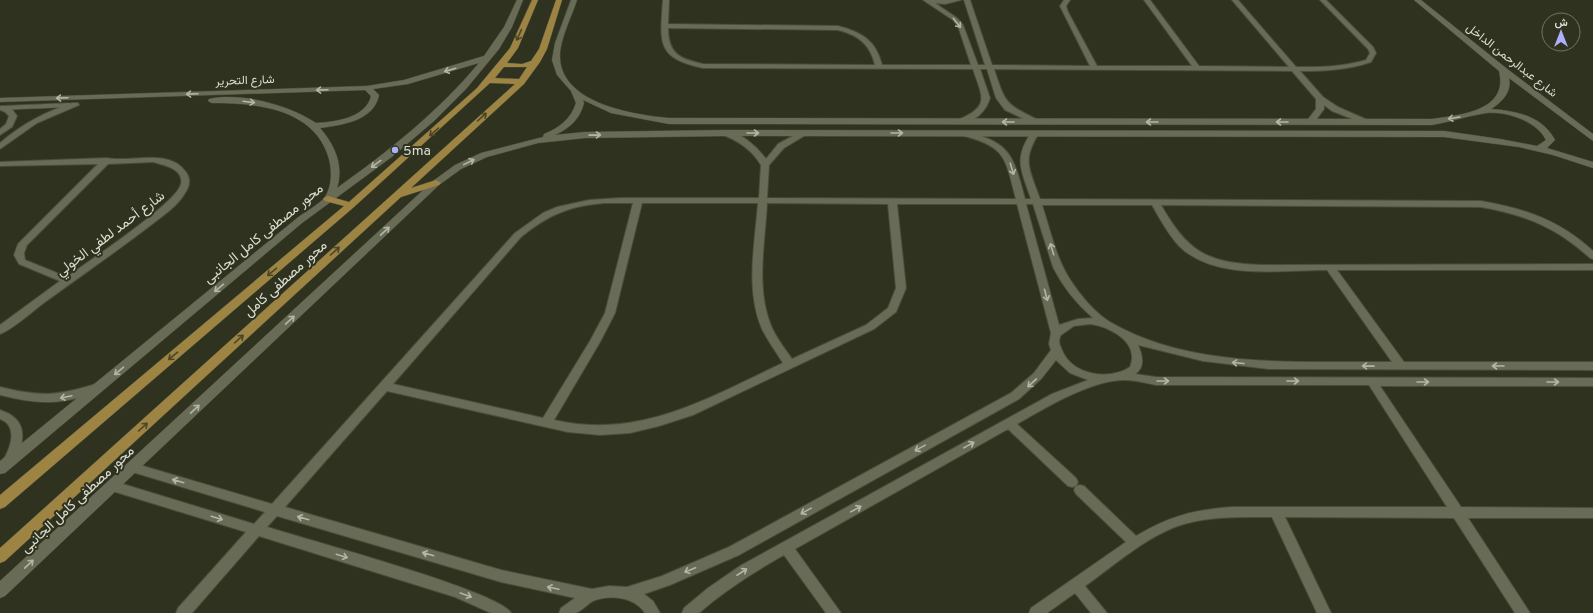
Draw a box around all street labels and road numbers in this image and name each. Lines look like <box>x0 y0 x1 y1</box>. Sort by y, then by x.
street label: شارع عبدالرحمن الداخل <box>1464 20 1560 100</box>
street label: شارع التحرير <box>214 72 275 90</box>
street label: محور مصطفى كامل الجانبى <box>200 179 326 287</box>
street label: شارع أحمد لطفي الخولي <box>53 188 170 282</box>
street label: محور مصطفى كامل <box>240 236 330 320</box>
street label: محور مصطفى كامل الجانبى <box>18 443 138 557</box>

